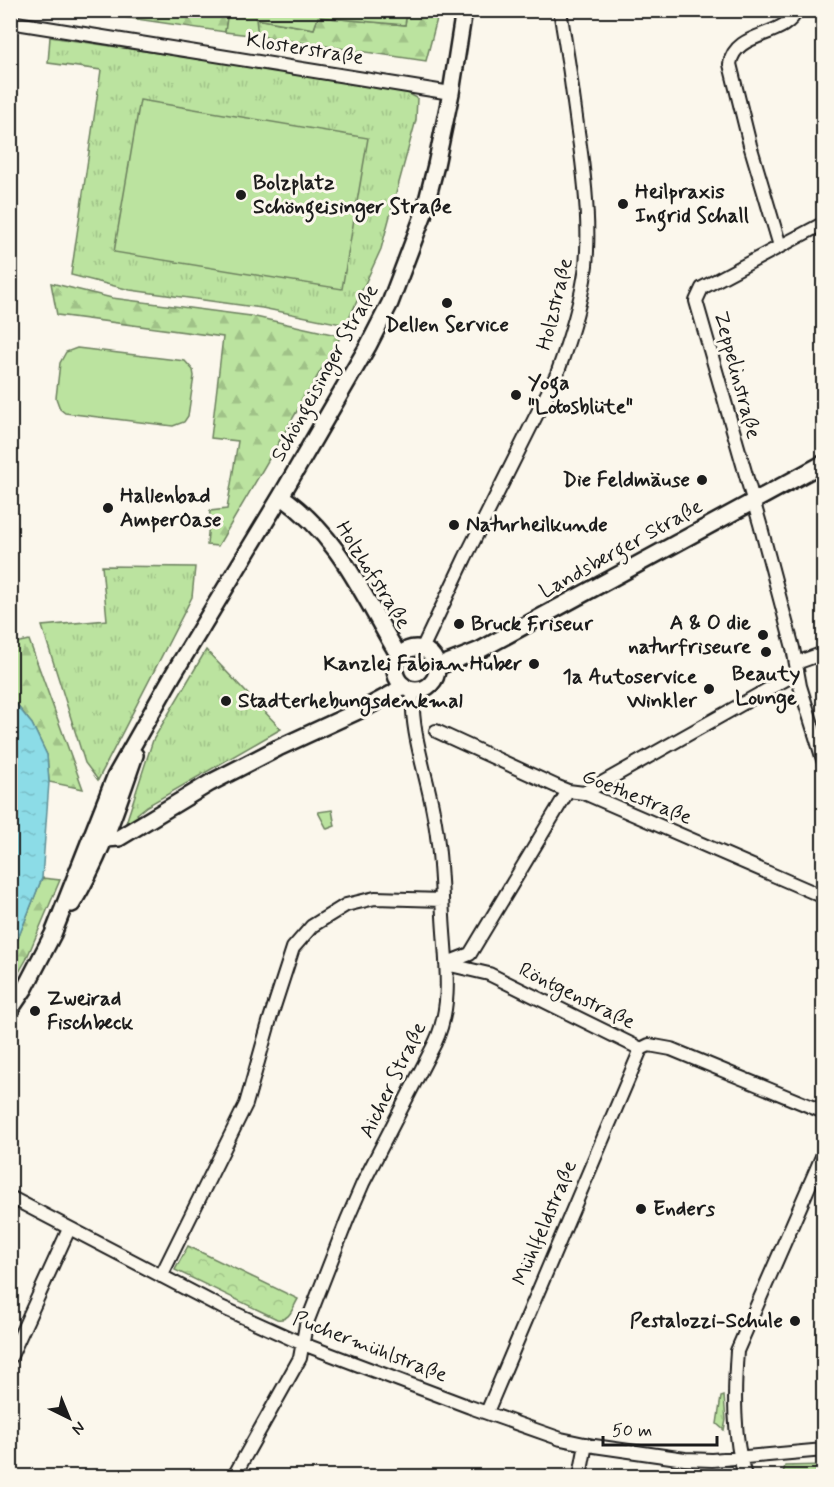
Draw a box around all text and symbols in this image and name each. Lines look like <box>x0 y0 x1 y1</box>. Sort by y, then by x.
street label: Klosterstraße <box>244 26 366 72</box>
place label: Bolzplatz Schöngeisinger Straße <box>253 169 453 223</box>
place label: Heilpraxis Ingrid Schall <box>635 178 749 232</box>
marker: Bolzplatz Schöngeisinger Straße <box>234 188 248 202</box>
marker: Heilpraxis Ingrid Schall <box>616 197 630 211</box>
street label: Holzstraße <box>530 255 580 353</box>
street label: Schöngeisinger Straße <box>265 279 387 468</box>
marker: Dellen Service <box>440 296 454 310</box>
street label: Zeppelinstraße <box>707 308 767 442</box>
place label: Dellen Service <box>385 311 509 339</box>
place label: Yoga "Lotosblüte" <box>528 369 633 421</box>
marker: Yoga "Lotosblüte" <box>509 388 523 402</box>
place label: Die Feldmäuse <box>562 466 690 494</box>
marker: Die Feldmäuse <box>695 473 709 487</box>
place label: Hallenbad AmperOase <box>120 482 222 534</box>
street label: Landsberger Straße <box>534 493 709 607</box>
marker: Hallenbad AmperOase <box>101 501 115 515</box>
place label: Naturheilkunde <box>466 511 608 539</box>
street label: Holzhofstraße <box>329 516 417 634</box>
marker: Naturheilkunde <box>447 518 461 532</box>
place label: A & O die naturfriseure <box>628 609 752 661</box>
place label: Bruck Friseur <box>471 610 594 638</box>
marker: Bruck Friseur <box>452 617 466 631</box>
marker: A & O die naturfriseure <box>756 628 770 642</box>
marker: Beauty Lounge <box>759 645 773 659</box>
place label: Kanzlei Fabian Huber <box>323 650 522 678</box>
marker: Kanzlei Fabian Huber <box>527 657 541 671</box>
place label: Beauty Lounge <box>732 660 800 714</box>
place label: 1a Autoservice Winkler <box>563 663 698 715</box>
marker: 1a Autoservice Winkler <box>702 682 716 696</box>
place label: Stadterhebungsdenkmal <box>238 687 463 717</box>
marker: Stadterhebungsdenkmal <box>219 694 233 708</box>
street label: Goethestraße <box>578 762 696 832</box>
street label: Röntgenstraße <box>514 956 640 1037</box>
place label: Zweirad Fischbeck <box>47 985 134 1037</box>
marker: Zweirad Fischbeck <box>28 1004 42 1018</box>
street label: Aicher Straße <box>353 1017 433 1143</box>
street label: Mühlfeldstraße <box>506 1156 584 1290</box>
place label: Enders <box>653 1195 716 1223</box>
marker: Enders <box>634 1202 648 1216</box>
street label: Puchermühlstraße <box>289 1305 451 1389</box>
place label: Pestalozzi-Schule <box>630 1307 783 1335</box>
marker: Pestalozzi-Schule <box>788 1314 802 1328</box>
north arrow <box>39 1388 99 1448</box>
scale bar <box>603 1409 717 1447</box>
text: N <box>67 1417 89 1439</box>
text: 50 m <box>612 1419 652 1443</box>

